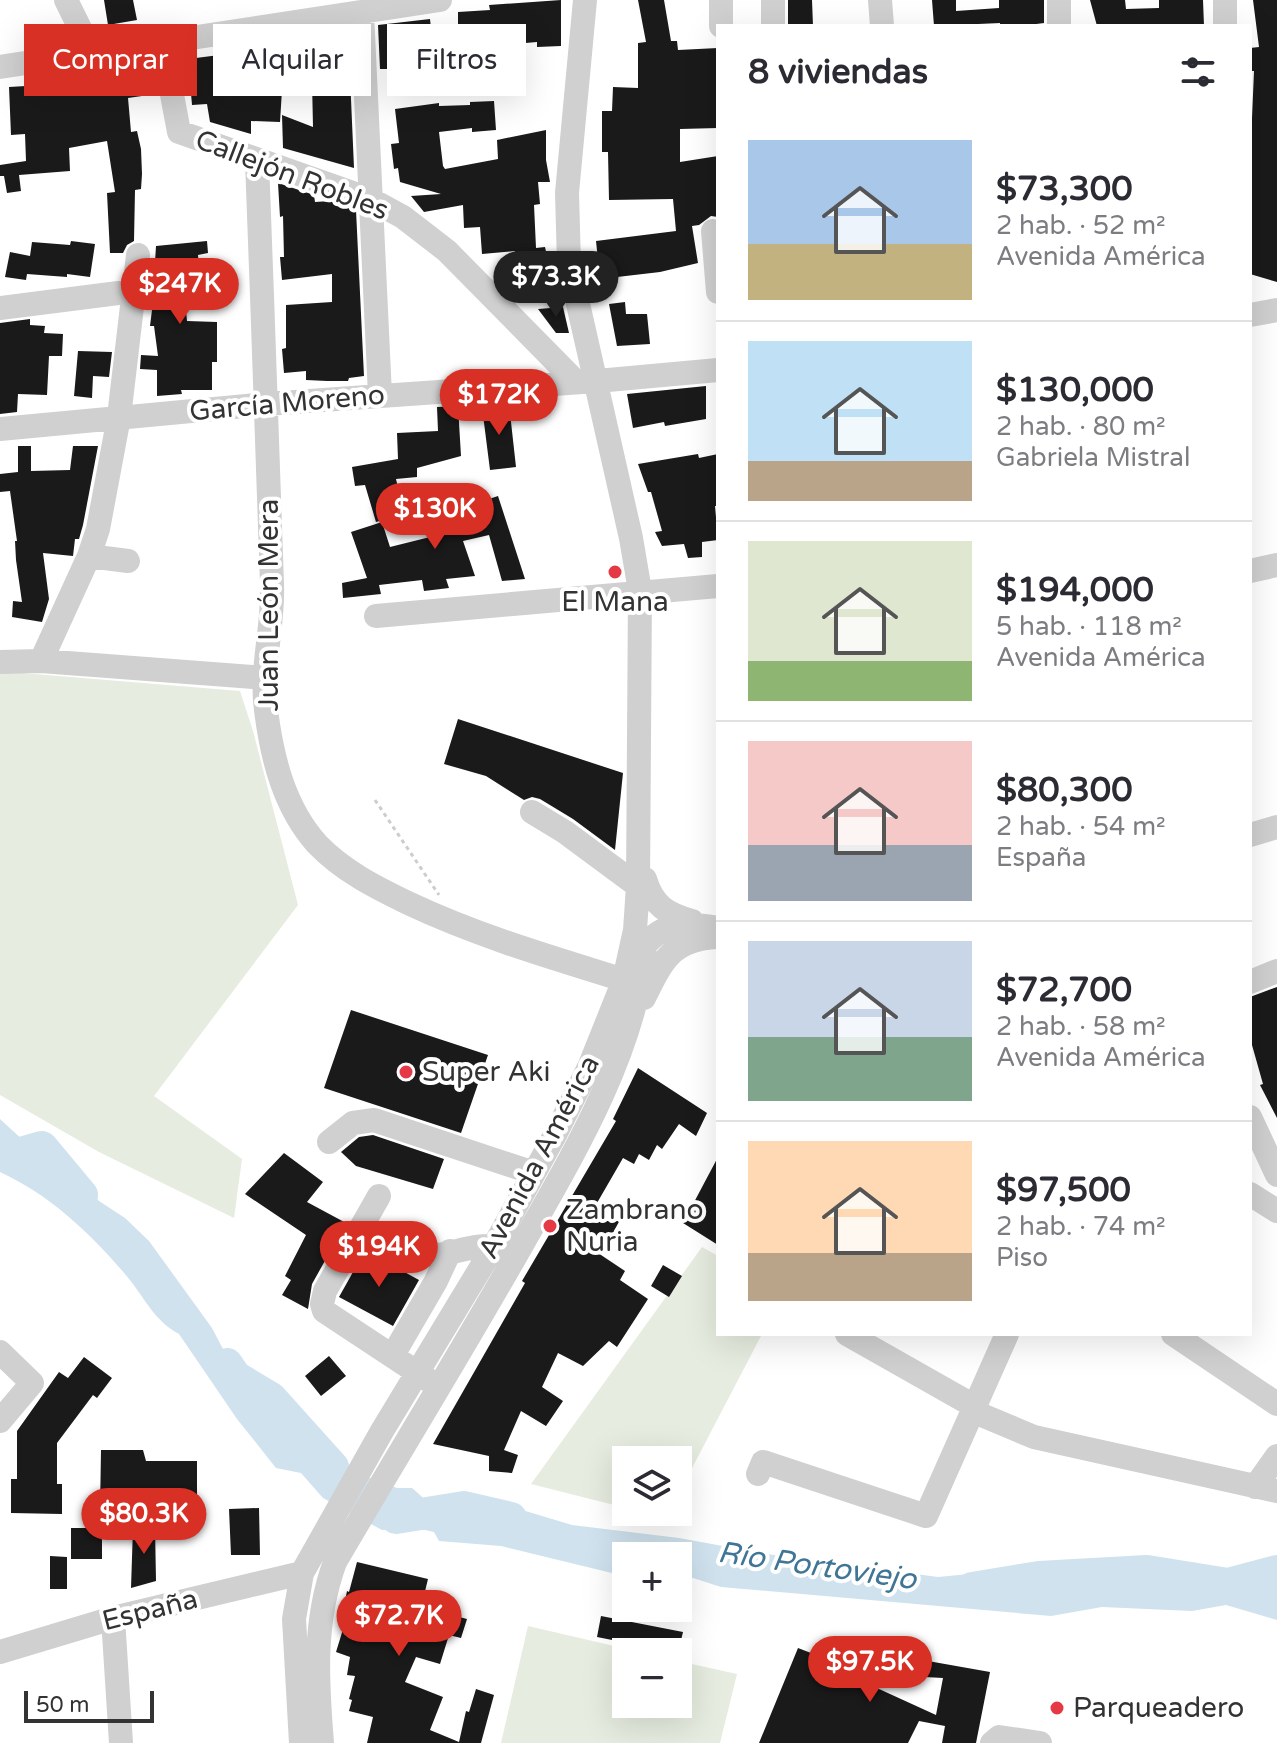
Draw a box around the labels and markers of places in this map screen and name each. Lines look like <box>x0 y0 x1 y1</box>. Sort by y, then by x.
pin: $73.3K <box>491 251 621 319</box>
pin: $247K <box>124 258 236 326</box>
pin: $172K <box>443 369 555 437</box>
pin: $130K <box>379 483 491 551</box>
marker: El Mana <box>606 563 624 581</box>
place label: El Mana <box>561 585 669 619</box>
place label: Super Aki <box>422 1055 551 1089</box>
marker: Super Aki <box>397 1063 415 1081</box>
place label: Zambrano Nuria <box>566 1193 704 1259</box>
marker: Zambrano Nuria <box>541 1217 559 1235</box>
pin: $194K <box>323 1221 435 1289</box>
pin: $80.3K <box>79 1488 209 1556</box>
pin: $72.7K <box>334 1590 464 1658</box>
pin: $97.5K <box>805 1636 935 1704</box>
place label: Parqueadero <box>1073 1691 1244 1725</box>
marker: Parqueadero <box>1048 1699 1066 1717</box>

